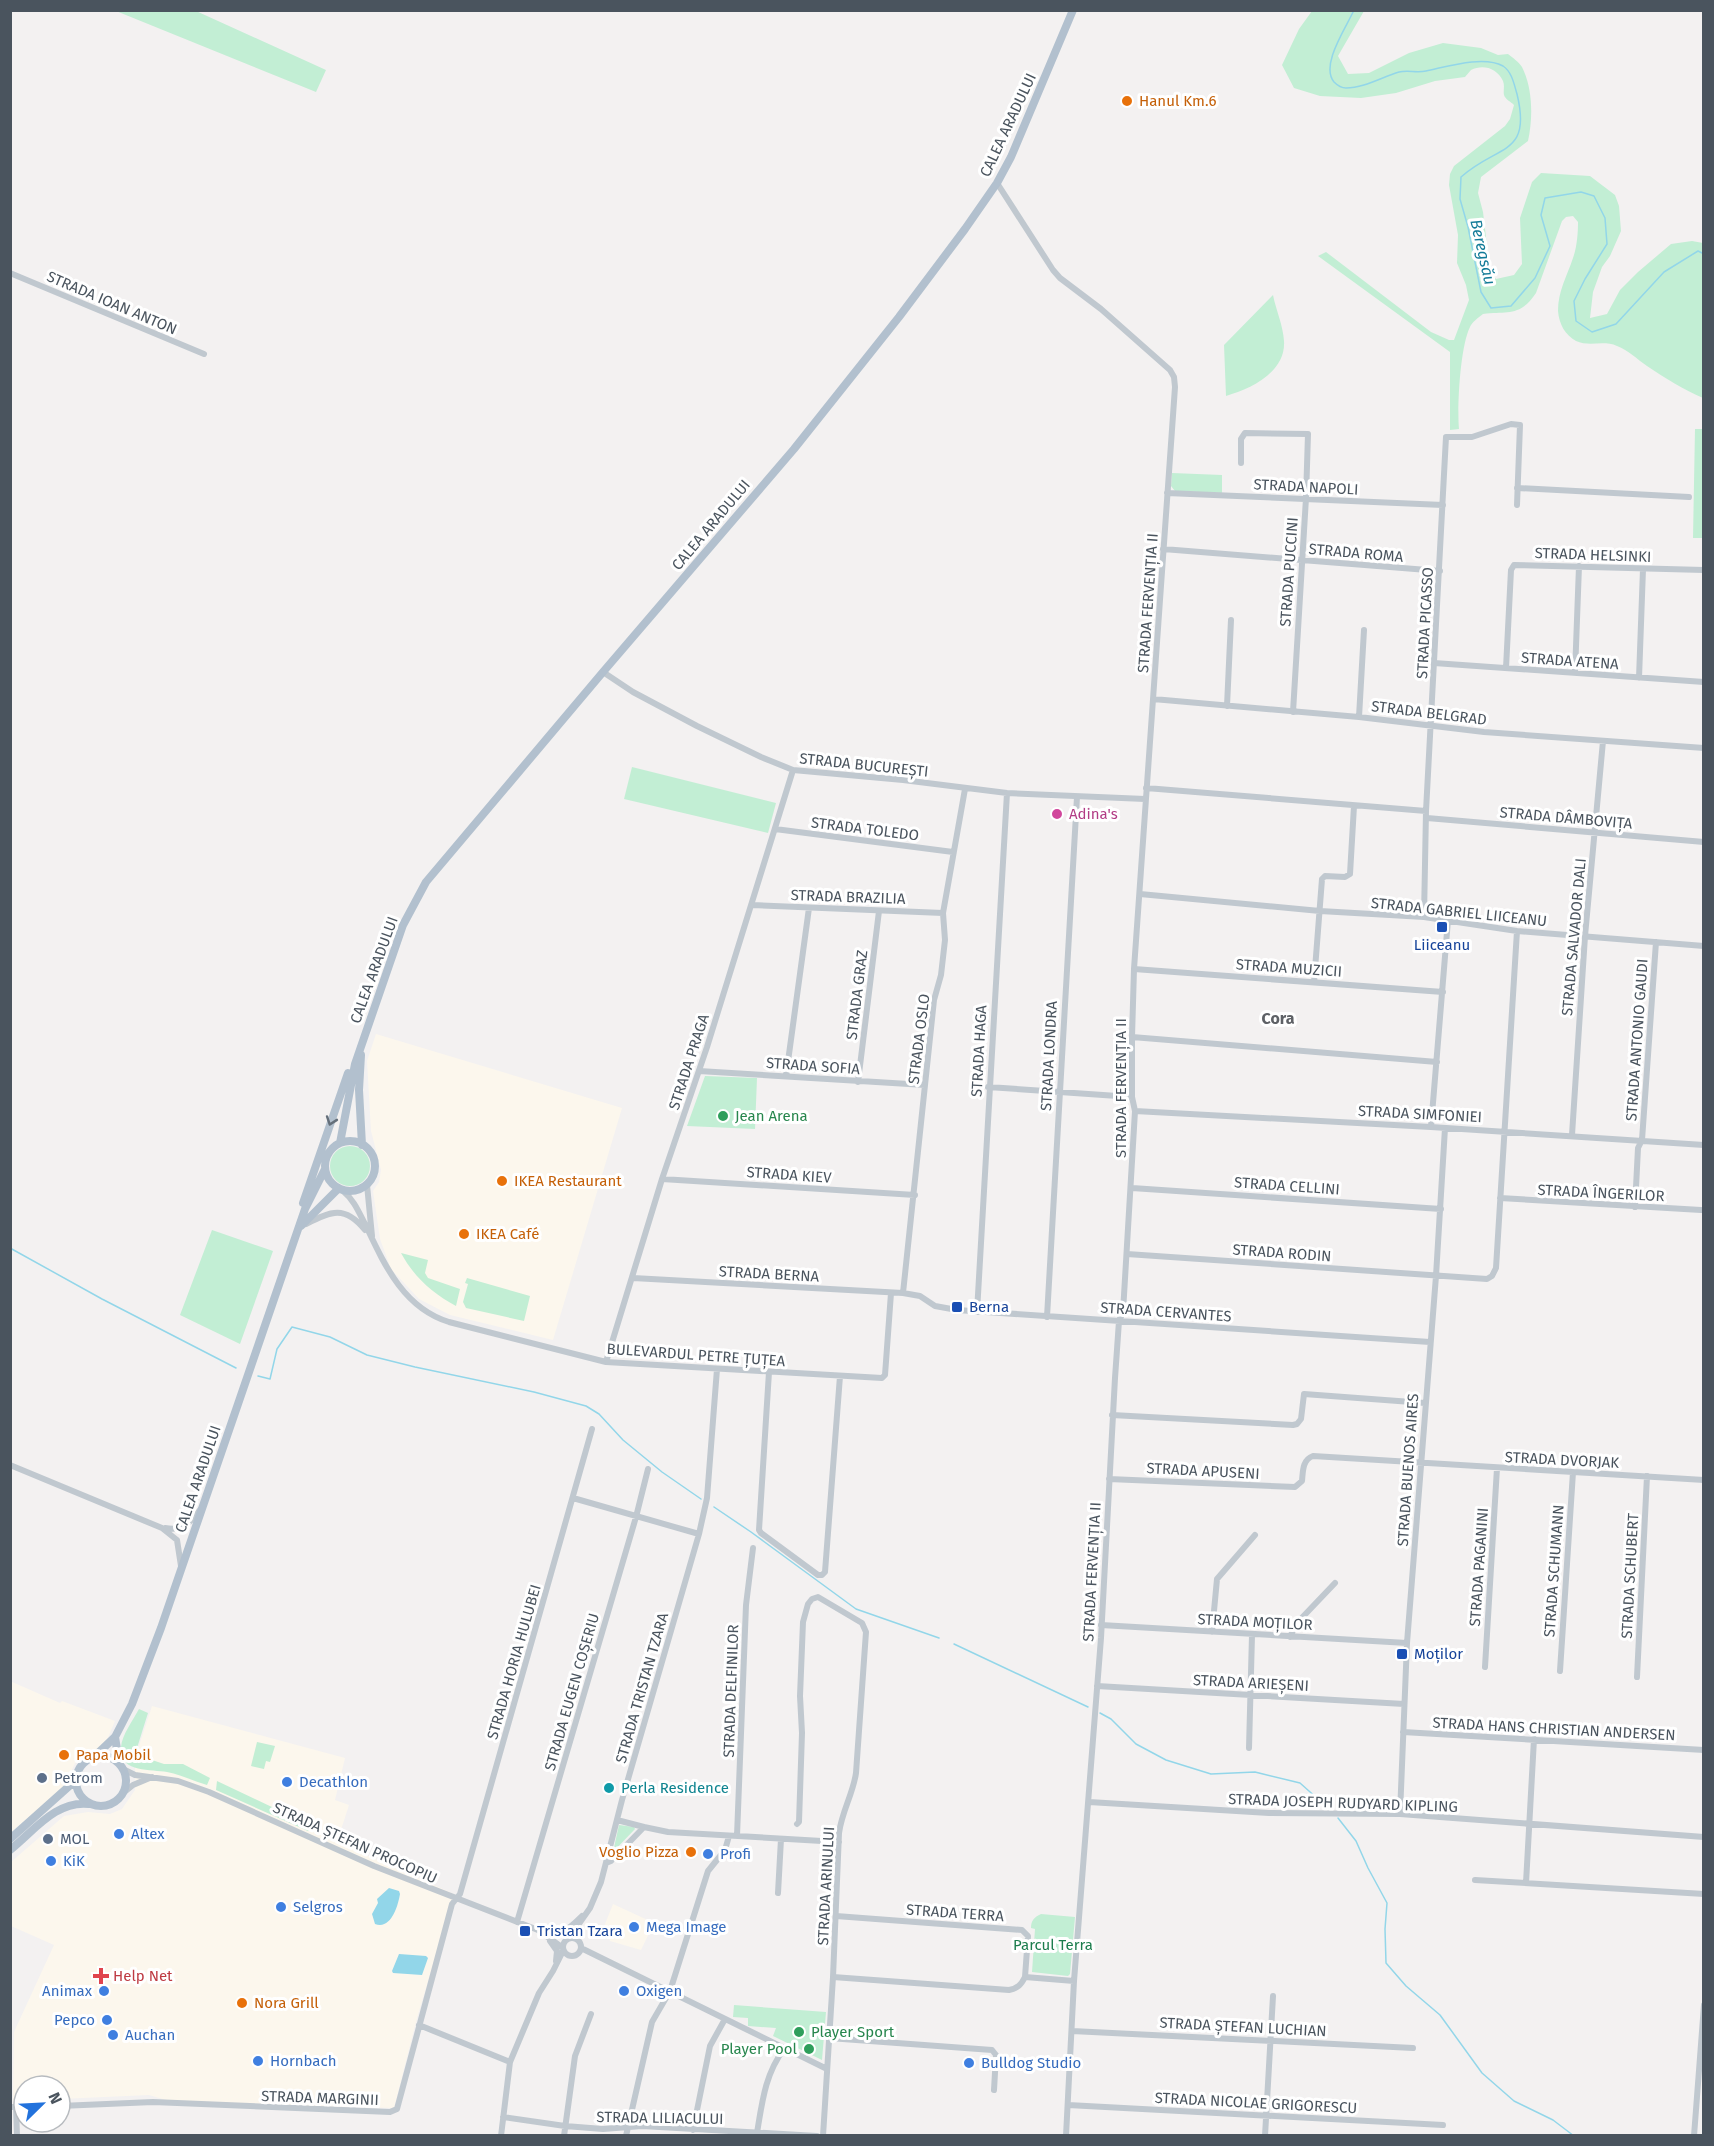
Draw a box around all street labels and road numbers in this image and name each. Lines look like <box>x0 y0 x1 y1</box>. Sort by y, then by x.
street label: CALEA ARADULUI <box>976 70 1040 180</box>
street label: STRADA IOAN ANTON <box>44 267 180 339</box>
street label: STRADA NAPOLI <box>1253 475 1359 499</box>
street label: CALEA ARADULUI <box>668 476 754 574</box>
street label: STRADA PUCCINI <box>1276 517 1302 627</box>
street label: STRADA FERVENȚIA II <box>1134 533 1163 673</box>
street label: STRADA ROMA <box>1308 540 1404 566</box>
street label: STRADA HELSINKI <box>1534 544 1652 566</box>
street label: STRADA PICASSO <box>1413 567 1437 679</box>
street label: STRADA ATENA <box>1521 649 1620 673</box>
street label: STRADA BELGRAD <box>1370 697 1488 729</box>
street label: STRADA BUCUREȘTI <box>799 749 929 782</box>
street label: STRADA DÂMBOVIȚA <box>1499 803 1633 834</box>
street label: STRADA TOLEDO <box>810 813 920 845</box>
street label: STRADA SALVADOR DALI <box>1558 857 1590 1017</box>
street label: STRADA BRAZILIA <box>790 886 906 908</box>
street label: STRADA GABRIEL LIICEANU <box>1370 894 1548 930</box>
street label: CALEA ARADULUI <box>346 914 402 1026</box>
street label: STRADA GRAZ <box>843 949 871 1041</box>
street label: STRADA MUZICII <box>1235 955 1343 981</box>
street label: STRADA ANTONIO GAUDI <box>1622 958 1652 1122</box>
street label: STRADA OSLO <box>905 993 933 1085</box>
street label: STRADA LONDRA <box>1037 1000 1061 1111</box>
street label: STRADA HAGA <box>968 1004 990 1097</box>
street label: STRADA PRAGA <box>665 1011 713 1112</box>
street label: STRADA FERVENȚIA II <box>1112 1018 1131 1158</box>
street label: STRADA SOFIA <box>765 1054 861 1078</box>
street label: STRADA SIMFONIEI <box>1357 1102 1483 1126</box>
street label: STRADA KIEV <box>746 1163 833 1187</box>
street label: STRADA CELLINI <box>1234 1173 1340 1199</box>
street label: STRADA ÎNGERILOR <box>1537 1181 1665 1205</box>
street label: STRADA RODIN <box>1232 1241 1332 1265</box>
street label: STRADA BERNA <box>718 1262 820 1286</box>
street label: STRADA CERVANTES <box>1100 1298 1232 1326</box>
street label: BULEVARDUL PETRE ȚUȚEA <box>606 1340 786 1371</box>
street label: STRADA BUENOS AIRES <box>1394 1393 1422 1547</box>
street label: CALEA ARADULUI <box>171 1423 225 1535</box>
street label: STRADA DVORJAK <box>1504 1448 1620 1472</box>
street label: STRADA APUSENI <box>1146 1459 1260 1483</box>
street label: STRADA FERVENȚIA II <box>1079 1502 1106 1642</box>
street label: STRADA SCHUMANN <box>1540 1504 1568 1638</box>
street label: STRADA PAGANINI <box>1466 1507 1492 1627</box>
street label: STRADA SCHUBERT <box>1618 1513 1642 1639</box>
street label: STRADA HORIA HULUBEI <box>483 1582 545 1742</box>
street label: STRADA TRISTAN TZARA <box>612 1610 672 1765</box>
street label: STRADA MOȚILOR <box>1197 1610 1313 1635</box>
street label: STRADA EUGEN COȘERIU <box>541 1611 604 1773</box>
street label: STRADA DELFINILOR <box>720 1624 742 1758</box>
street label: STRADA ARIEȘENI <box>1192 1671 1309 1696</box>
street label: STRADA HANS CHRISTIAN ANDERSEN <box>1432 1714 1676 1744</box>
street label: STRADA JOSEPH RUDYARD KIPLING <box>1228 1790 1458 1816</box>
street label: STRADA ȘTEFAN PROCOPIU <box>270 1799 440 1888</box>
street label: STRADA ARINULUI <box>814 1826 838 1946</box>
street label: STRADA TERRA <box>906 1901 1005 1925</box>
street label: STRADA ȘTEFAN LUCHIAN <box>1159 2014 1327 2041</box>
street label: STRADA MARGINII <box>261 2087 379 2109</box>
street label: STRADA NICOLAE GRIGORESCU <box>1154 2089 1358 2117</box>
street label: STRADA LILIACULUI <box>596 2108 724 2128</box>

